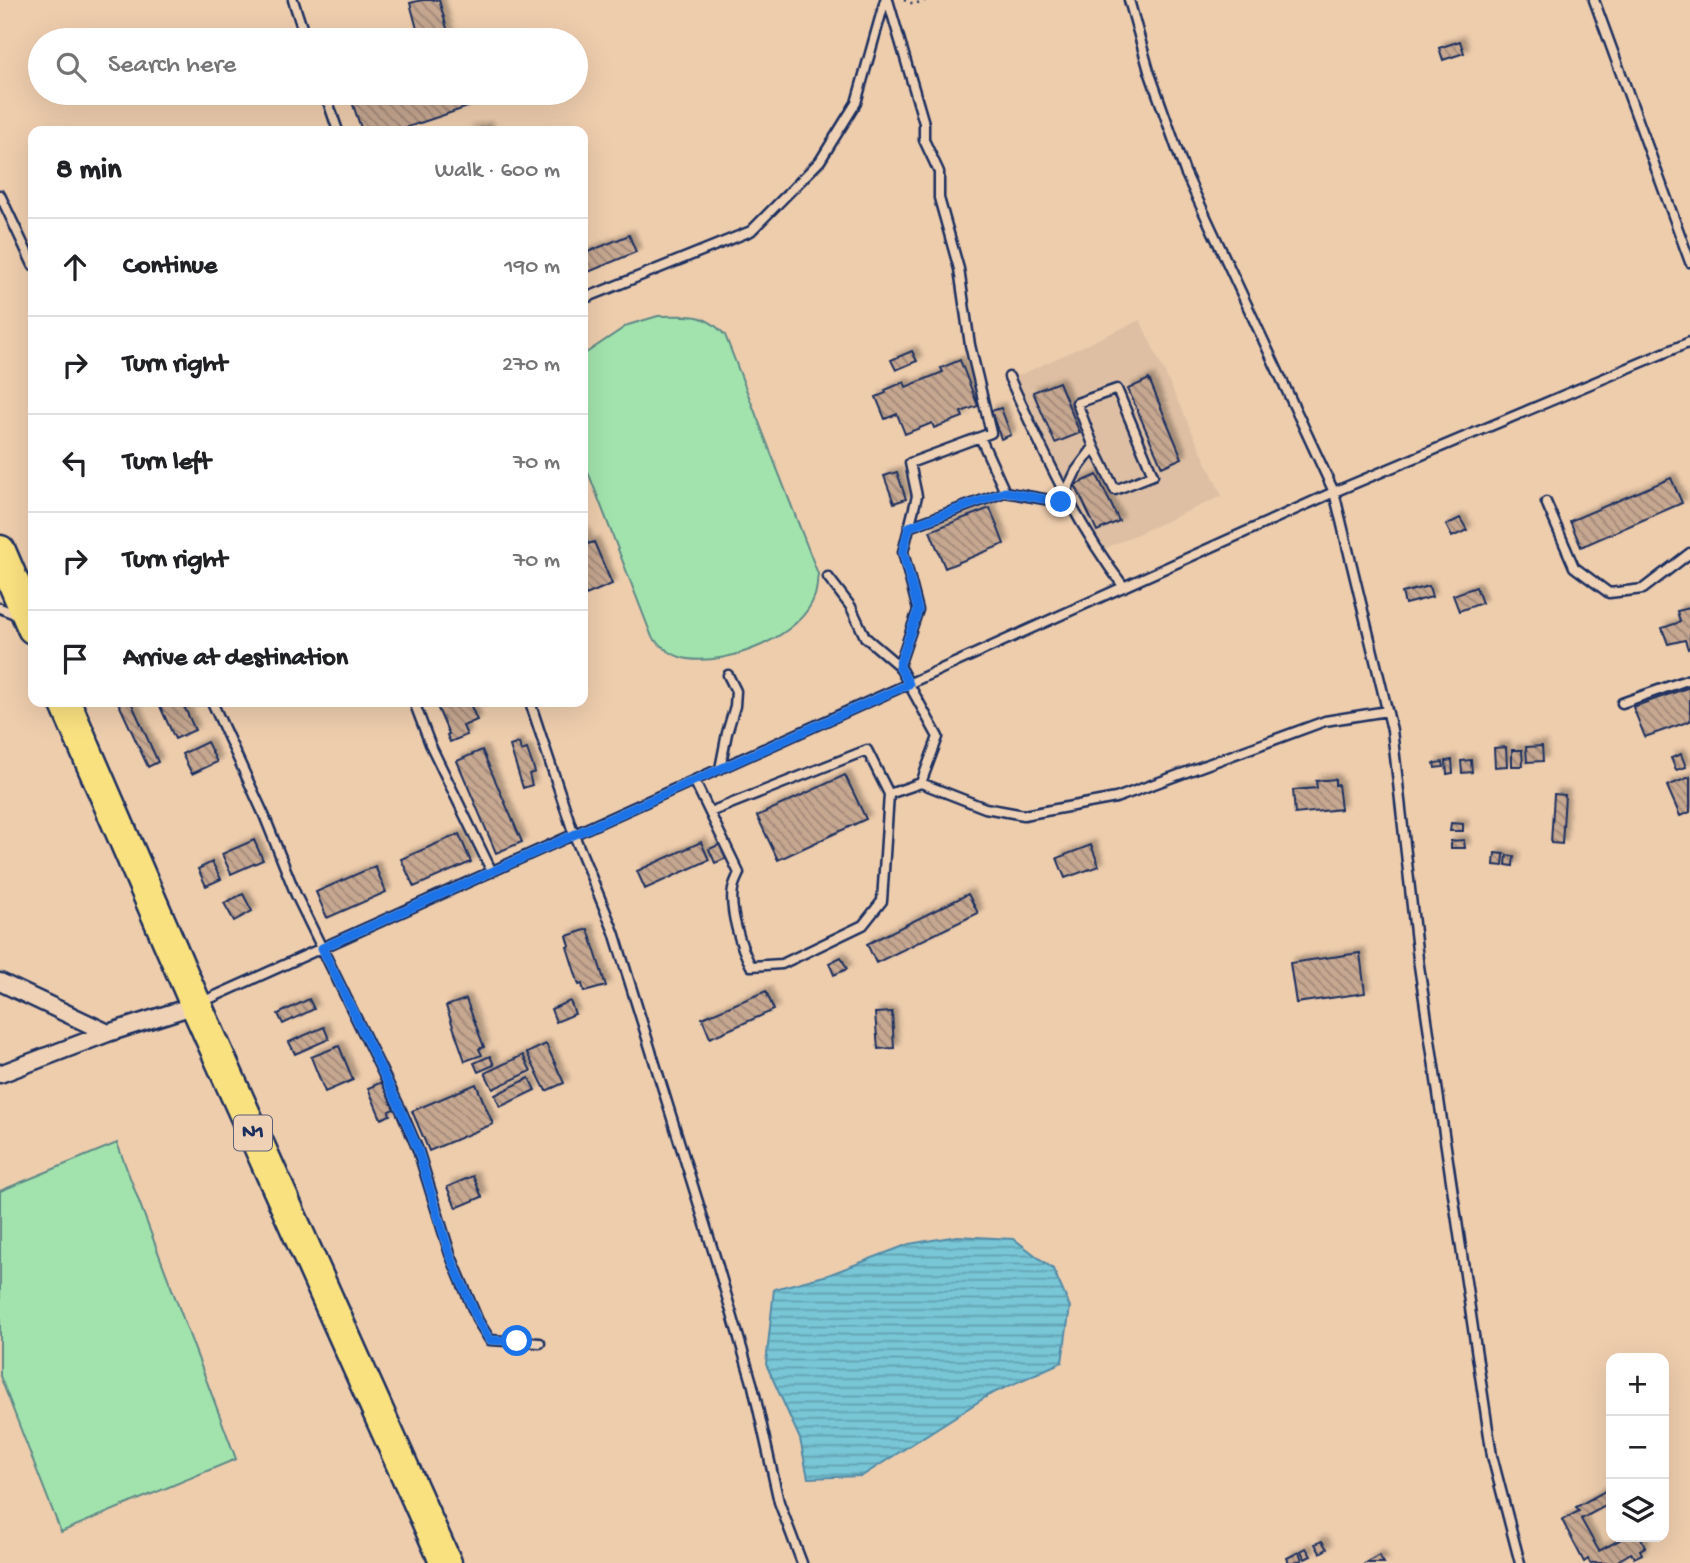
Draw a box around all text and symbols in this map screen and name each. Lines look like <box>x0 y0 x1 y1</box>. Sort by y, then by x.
search box <box>28 28 588 105</box>
icon: search <box>52 48 90 86</box>
text: Search here <box>108 51 236 82</box>
text: 8 min <box>56 154 122 189</box>
text: Walk · 600 m <box>435 158 560 185</box>
icon: ahead <box>56 248 94 286</box>
text: Continue <box>123 252 217 283</box>
text: 190 m <box>504 254 560 281</box>
icon: right <box>56 346 94 384</box>
text: Turn right <box>123 350 227 381</box>
text: 270 m <box>502 352 560 379</box>
icon: left <box>56 444 94 482</box>
text: Turn left <box>123 448 211 479</box>
text: 70 m <box>513 450 560 477</box>
route end <box>1045 486 1076 517</box>
icon: right <box>56 542 94 580</box>
text: Turn right <box>123 546 227 577</box>
text: 70 m <box>513 548 560 575</box>
icon: arrive <box>56 640 94 678</box>
text: Arrive at destination <box>123 644 348 675</box>
road number: N1 <box>234 1116 272 1150</box>
route start <box>501 1325 532 1356</box>
map controls <box>1606 1353 1669 1542</box>
button: + <box>1606 1353 1669 1416</box>
button: − <box>1606 1416 1669 1479</box>
button: layers <box>1606 1479 1669 1542</box>

